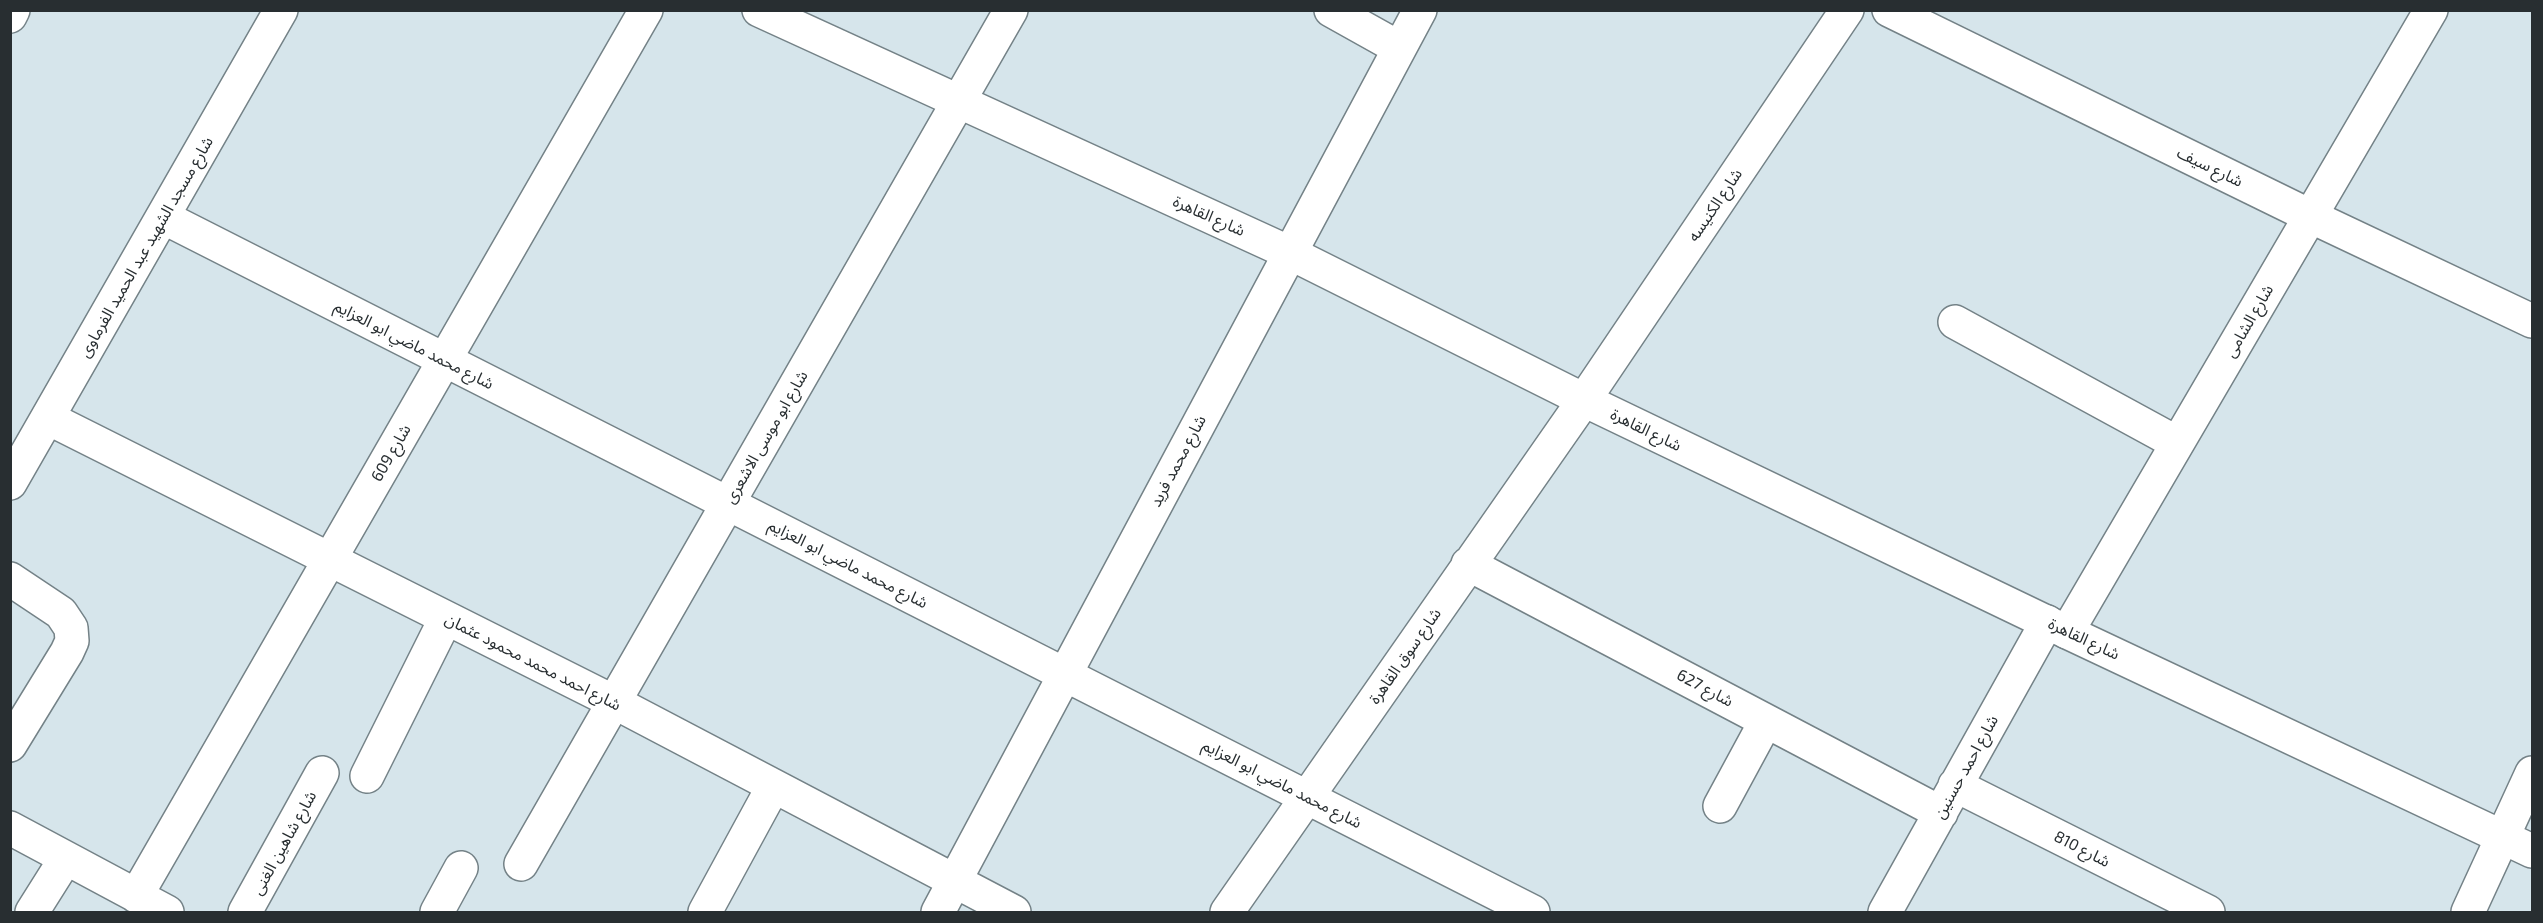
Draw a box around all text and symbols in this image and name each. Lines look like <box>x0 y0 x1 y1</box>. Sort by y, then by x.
street label: شارع مسجد الشهيد عبد الحميد الفرماوى <box>75 133 217 361</box>
street label: شارع سيف <box>2174 143 2246 191</box>
street label: شارع الكنيسه <box>1684 165 1746 245</box>
street label: شارع القاهرة <box>1170 192 1248 240</box>
street label: شارع الشامى <box>2220 281 2278 361</box>
street label: شارع محمد ماضي ابو العزايم <box>331 296 497 394</box>
street label: شارع ابو موسى الاشعرى <box>720 367 812 507</box>
street label: شارع القاهرة <box>1607 405 1685 455</box>
street label: شارع محمد فريد <box>1146 412 1210 510</box>
street label: شارع 609 <box>367 421 415 485</box>
street label: شارع محمد ماضي ابو العزايم <box>765 515 931 613</box>
street label: شارع سوق القاهرة <box>1365 604 1445 708</box>
street label: شارع احمد محمد محمود عثمان <box>442 609 624 715</box>
street label: شارع القاهرة <box>2045 614 2123 664</box>
street label: شارع 627 <box>1674 665 1736 711</box>
street label: شارع احمد حسنين <box>1930 712 2002 822</box>
street label: شارع محمد ماضي ابو العزايم <box>1199 735 1365 833</box>
street label: شارع شاهين الغنى <box>248 788 320 898</box>
street label: شارع 810 <box>2051 827 2113 871</box>

